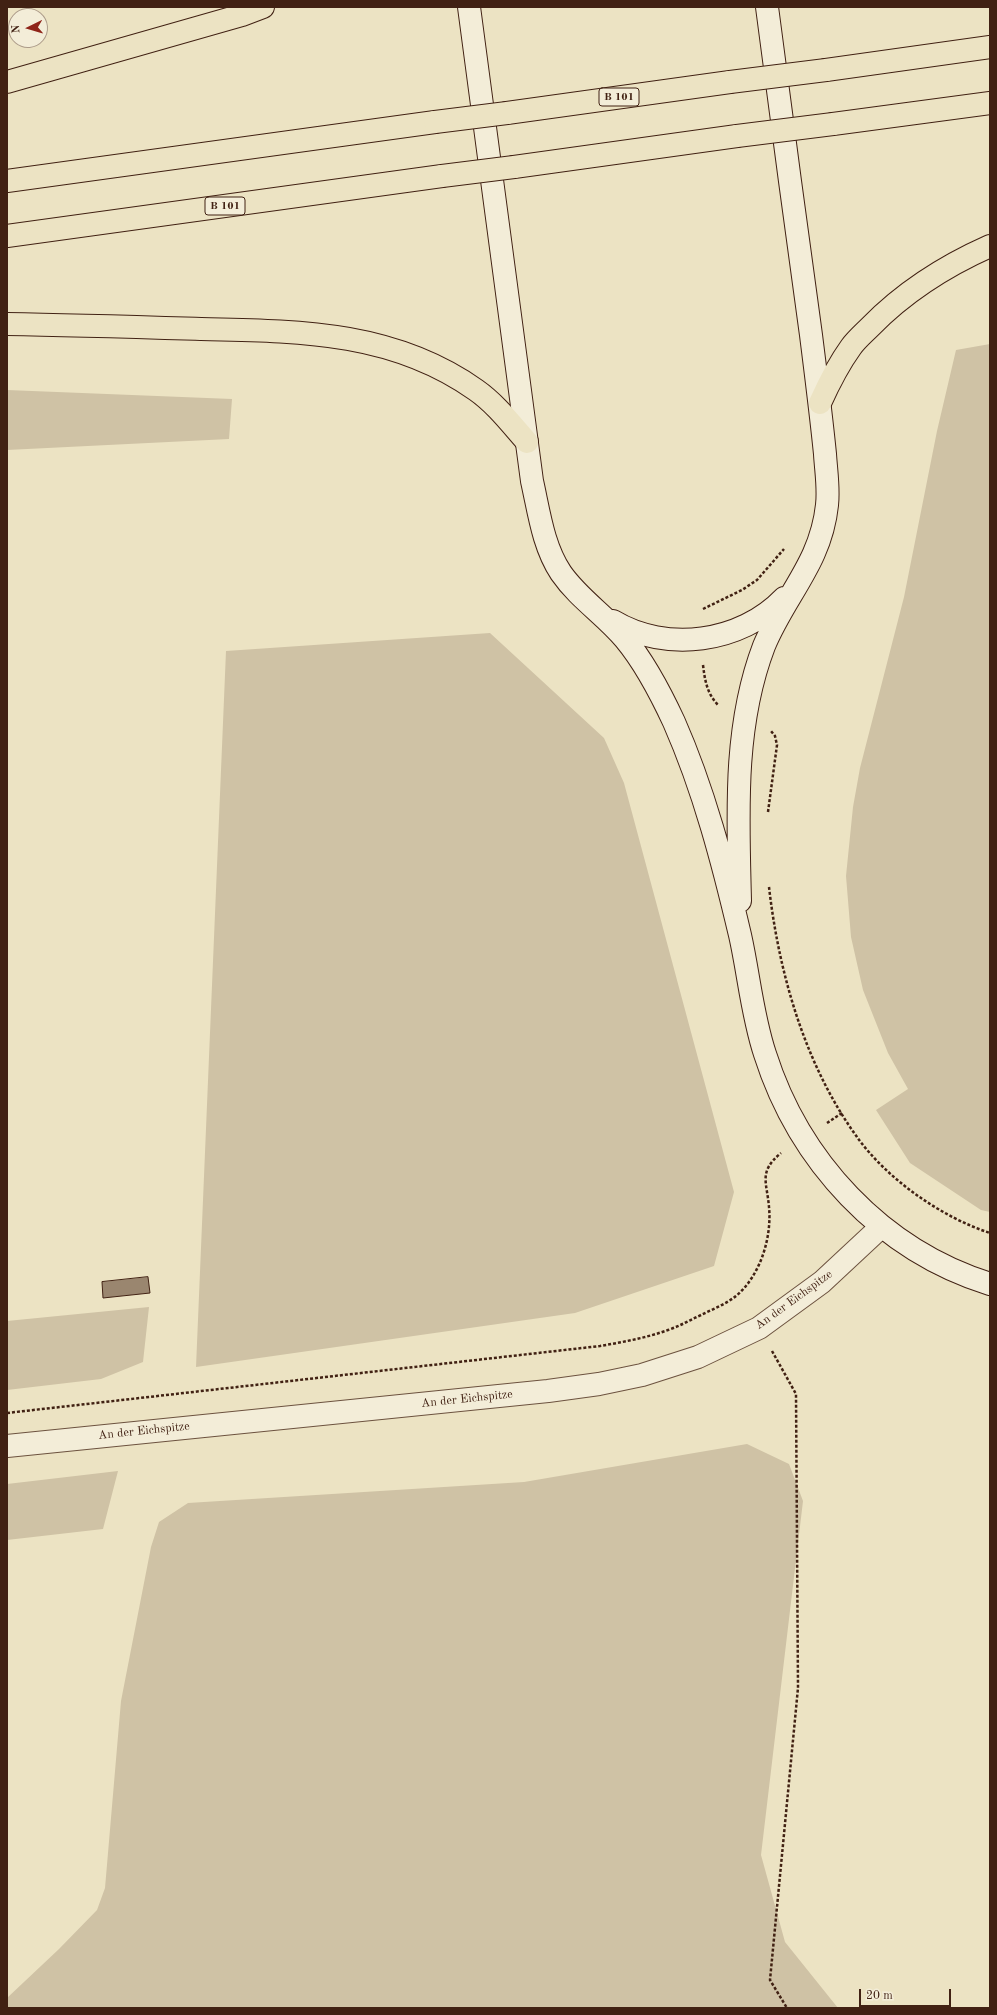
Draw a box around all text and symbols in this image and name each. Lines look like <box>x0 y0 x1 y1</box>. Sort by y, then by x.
north arrow <box>8 8 48 48</box>
text: N <box>11 24 22 34</box>
road number: B 101 <box>599 88 639 106</box>
road number: B 101 <box>205 197 245 215</box>
street label: An der Eichspitze <box>753 1267 835 1333</box>
street label: An der Eichspitze <box>420 1387 514 1411</box>
street label: An der Eichspitze <box>97 1419 191 1443</box>
scale bar <box>861 1981 953 2007</box>
text: 20 m <box>866 1990 893 2002</box>

